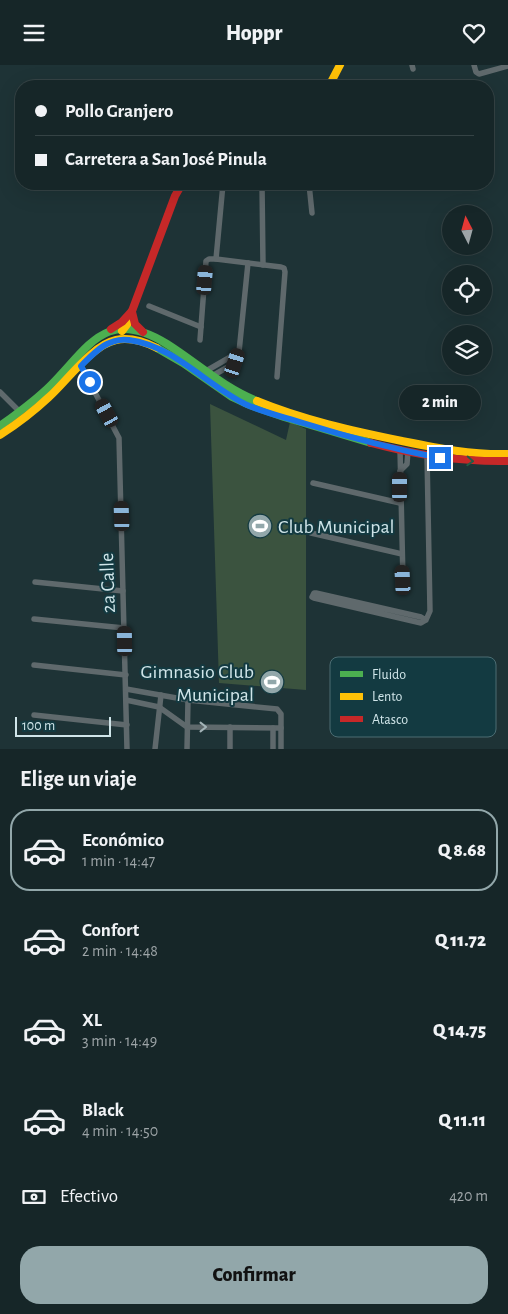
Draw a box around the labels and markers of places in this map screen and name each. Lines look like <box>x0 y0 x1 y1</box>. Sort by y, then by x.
sports icon: Club Municipal <box>247 513 273 539</box>
place label: Club Municipal <box>278 517 395 537</box>
place label: Gimnasio Club Municipal <box>141 662 254 705</box>
sports icon: Gimnasio Club Municipal <box>259 669 285 695</box>

